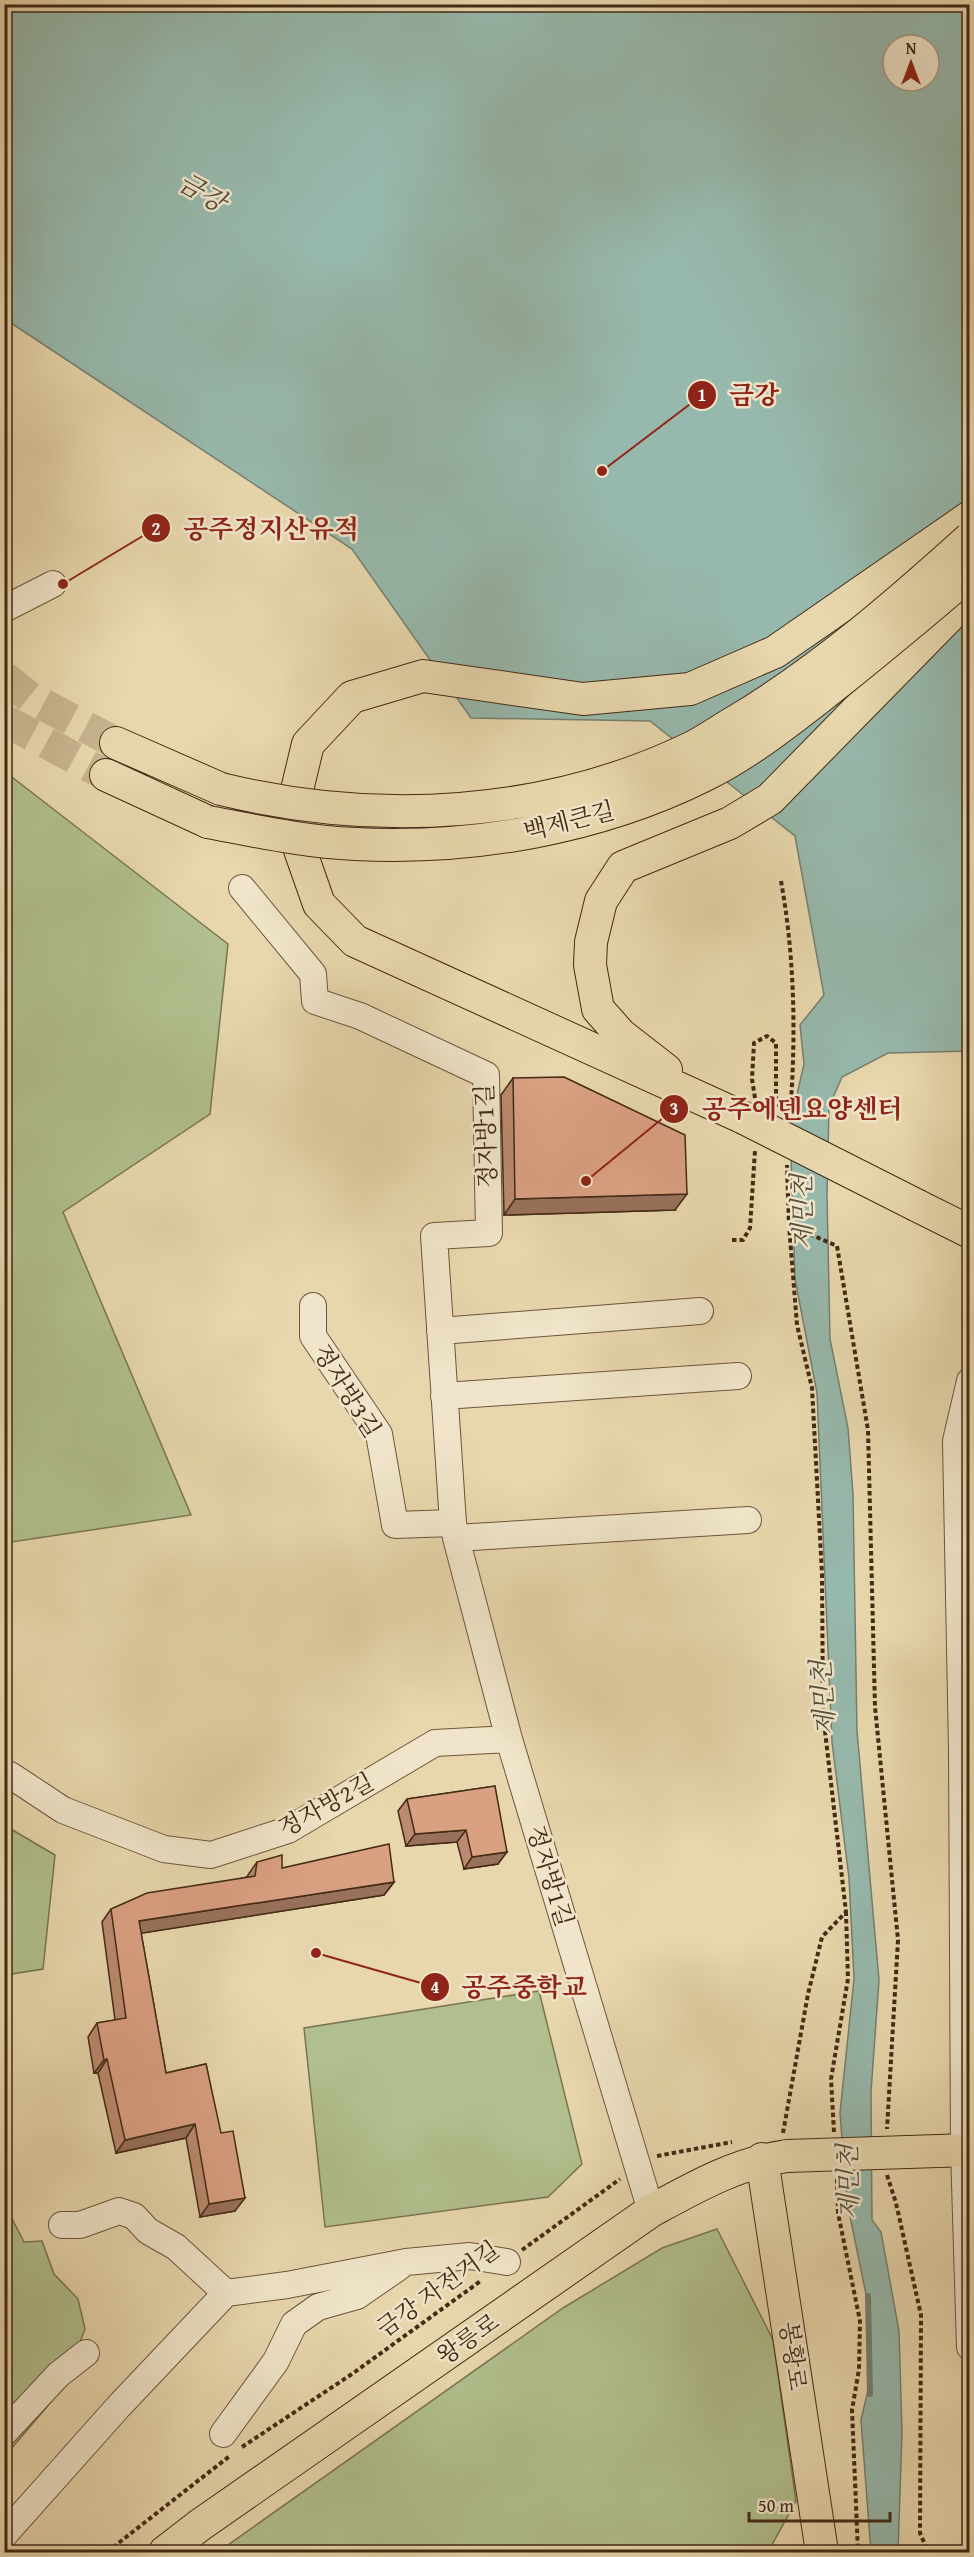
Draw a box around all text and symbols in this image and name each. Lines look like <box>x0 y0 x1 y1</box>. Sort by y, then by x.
north arrow <box>881 33 941 93</box>
text: N <box>906 36 917 60</box>
water label: 금강 <box>171 162 237 223</box>
callout: 금강 <box>687 373 791 417</box>
text: 금강 <box>729 375 780 414</box>
text: 1 <box>697 381 707 408</box>
callout: 공주정지산유적 <box>141 506 371 550</box>
text: 공주정지산유적 <box>183 509 359 548</box>
text: 2 <box>151 515 161 542</box>
street label: 백제큰길 <box>520 792 618 849</box>
street label: 정자방1길 <box>466 1083 505 1189</box>
callout: 공주에덴요양센터 <box>659 1087 914 1131</box>
text: 공주에덴요양센터 <box>702 1089 902 1128</box>
text: 3 <box>669 1095 679 1122</box>
water label: 제민천 <box>781 1172 822 1250</box>
street label: 정자방3길 <box>305 1337 390 1444</box>
water label: 제민천 <box>800 1657 845 1737</box>
street label: 정자방2길 <box>272 1764 380 1845</box>
street label: 정자방1길 <box>518 1821 582 1931</box>
callout: 공주중학교 <box>420 1965 599 2009</box>
text: 공주중학교 <box>461 1967 587 2006</box>
text: 4 <box>430 1973 440 2000</box>
water label: 제민천 <box>827 2142 868 2220</box>
street label: 금강 자전거길 <box>369 2232 506 2345</box>
street label: 왕릉로 <box>429 2304 506 2373</box>
street label: 봉황로 <box>771 2319 816 2393</box>
scale bar <box>749 2485 890 2523</box>
text: 50 m <box>758 2492 794 2519</box>

